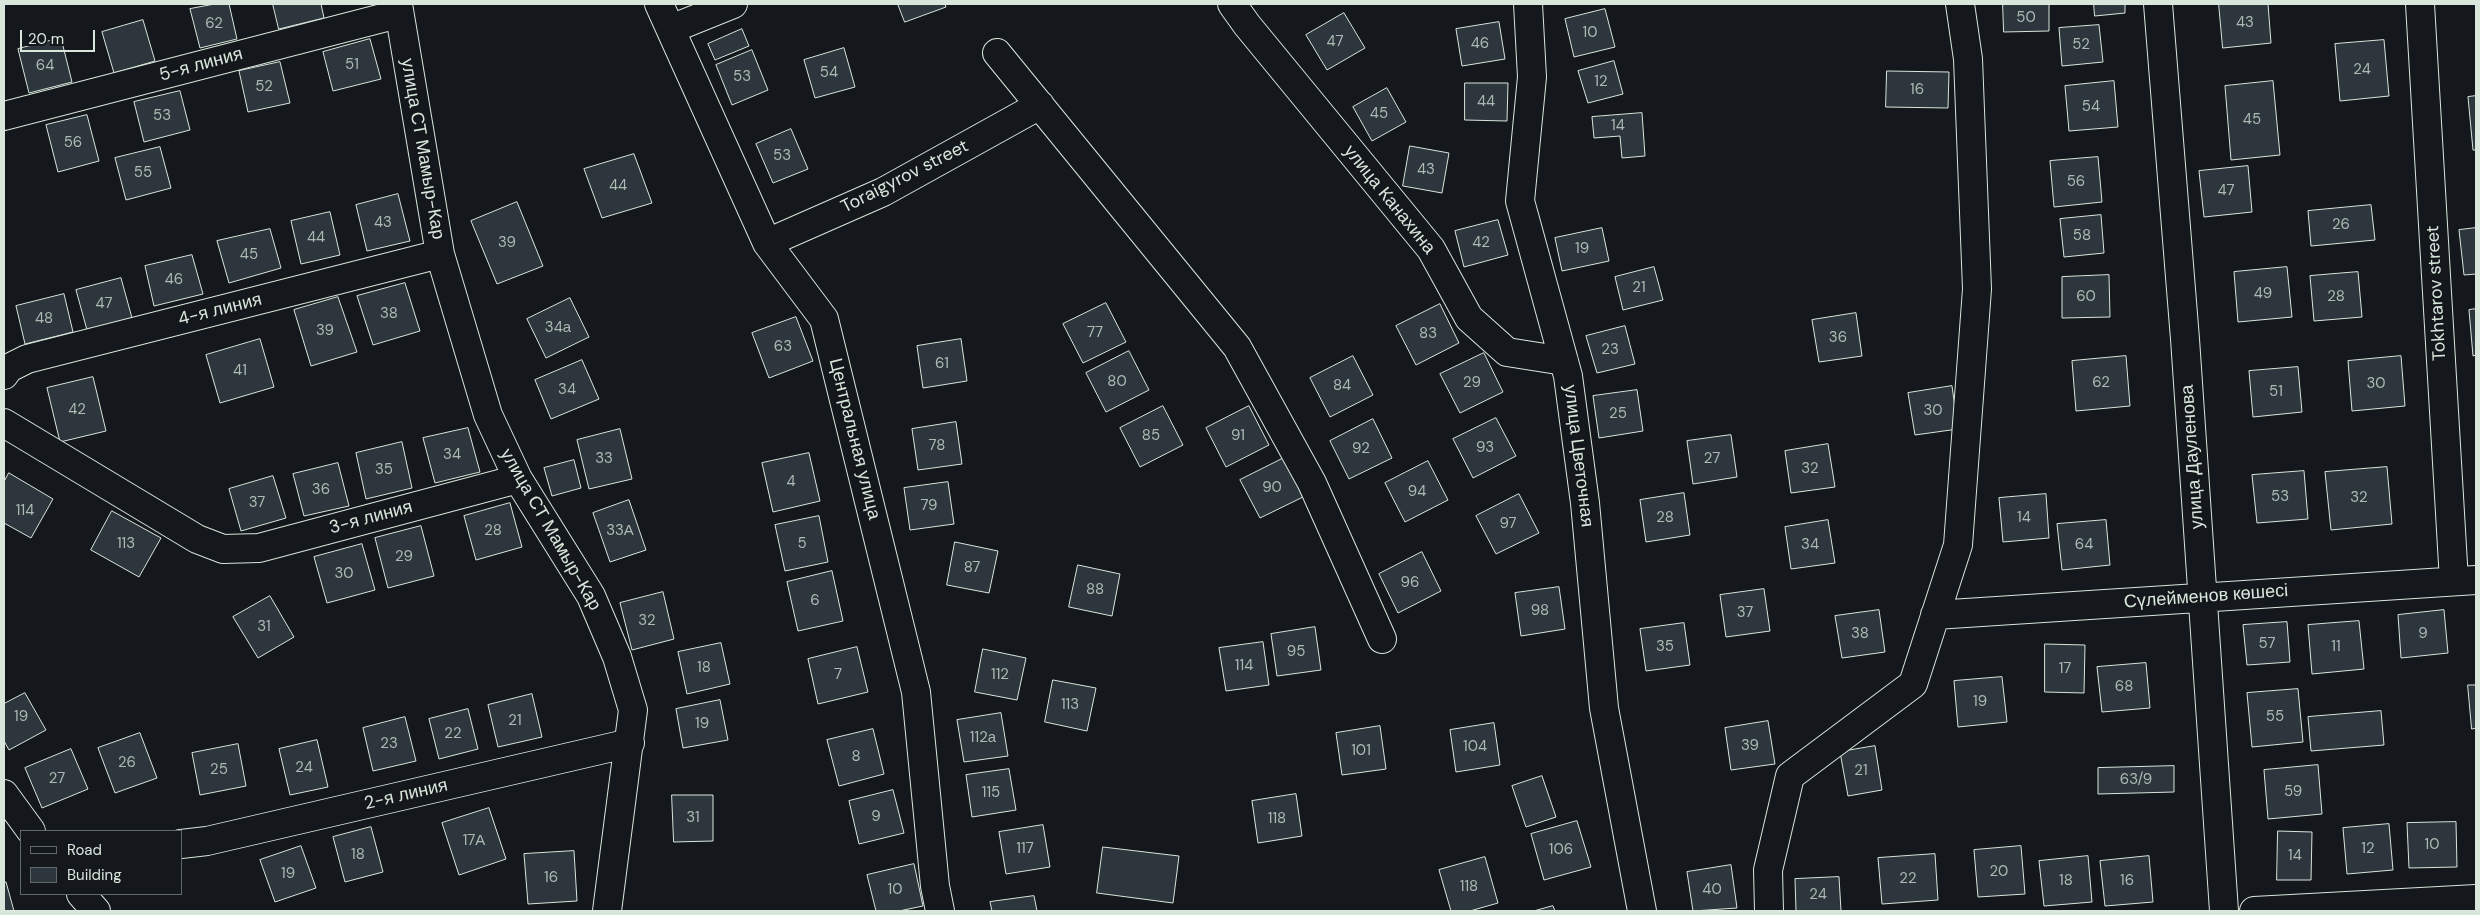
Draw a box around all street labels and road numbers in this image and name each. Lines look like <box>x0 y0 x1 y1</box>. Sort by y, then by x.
street label: 5-я линия <box>157 43 245 87</box>
street label: улица СТ Мамыр-Кар <box>395 57 449 241</box>
street label: Toraigyrov street <box>838 136 972 218</box>
street label: улица Канахина <box>1339 141 1439 259</box>
street label: Tokhtarov street <box>2423 225 2451 361</box>
street label: 4-я линия <box>176 289 264 331</box>
street label: Центральная улица <box>824 356 884 522</box>
street label: улица Цветочная <box>1559 384 1597 528</box>
street label: улица Дауленова <box>2177 384 2209 530</box>
street label: улица СТ Мамыр-Кар <box>495 445 605 615</box>
street label: 3-я линия <box>327 497 415 539</box>
street label: Сүлейменов көшесі <box>2123 580 2289 614</box>
street label: 2-я линия <box>362 775 450 815</box>

